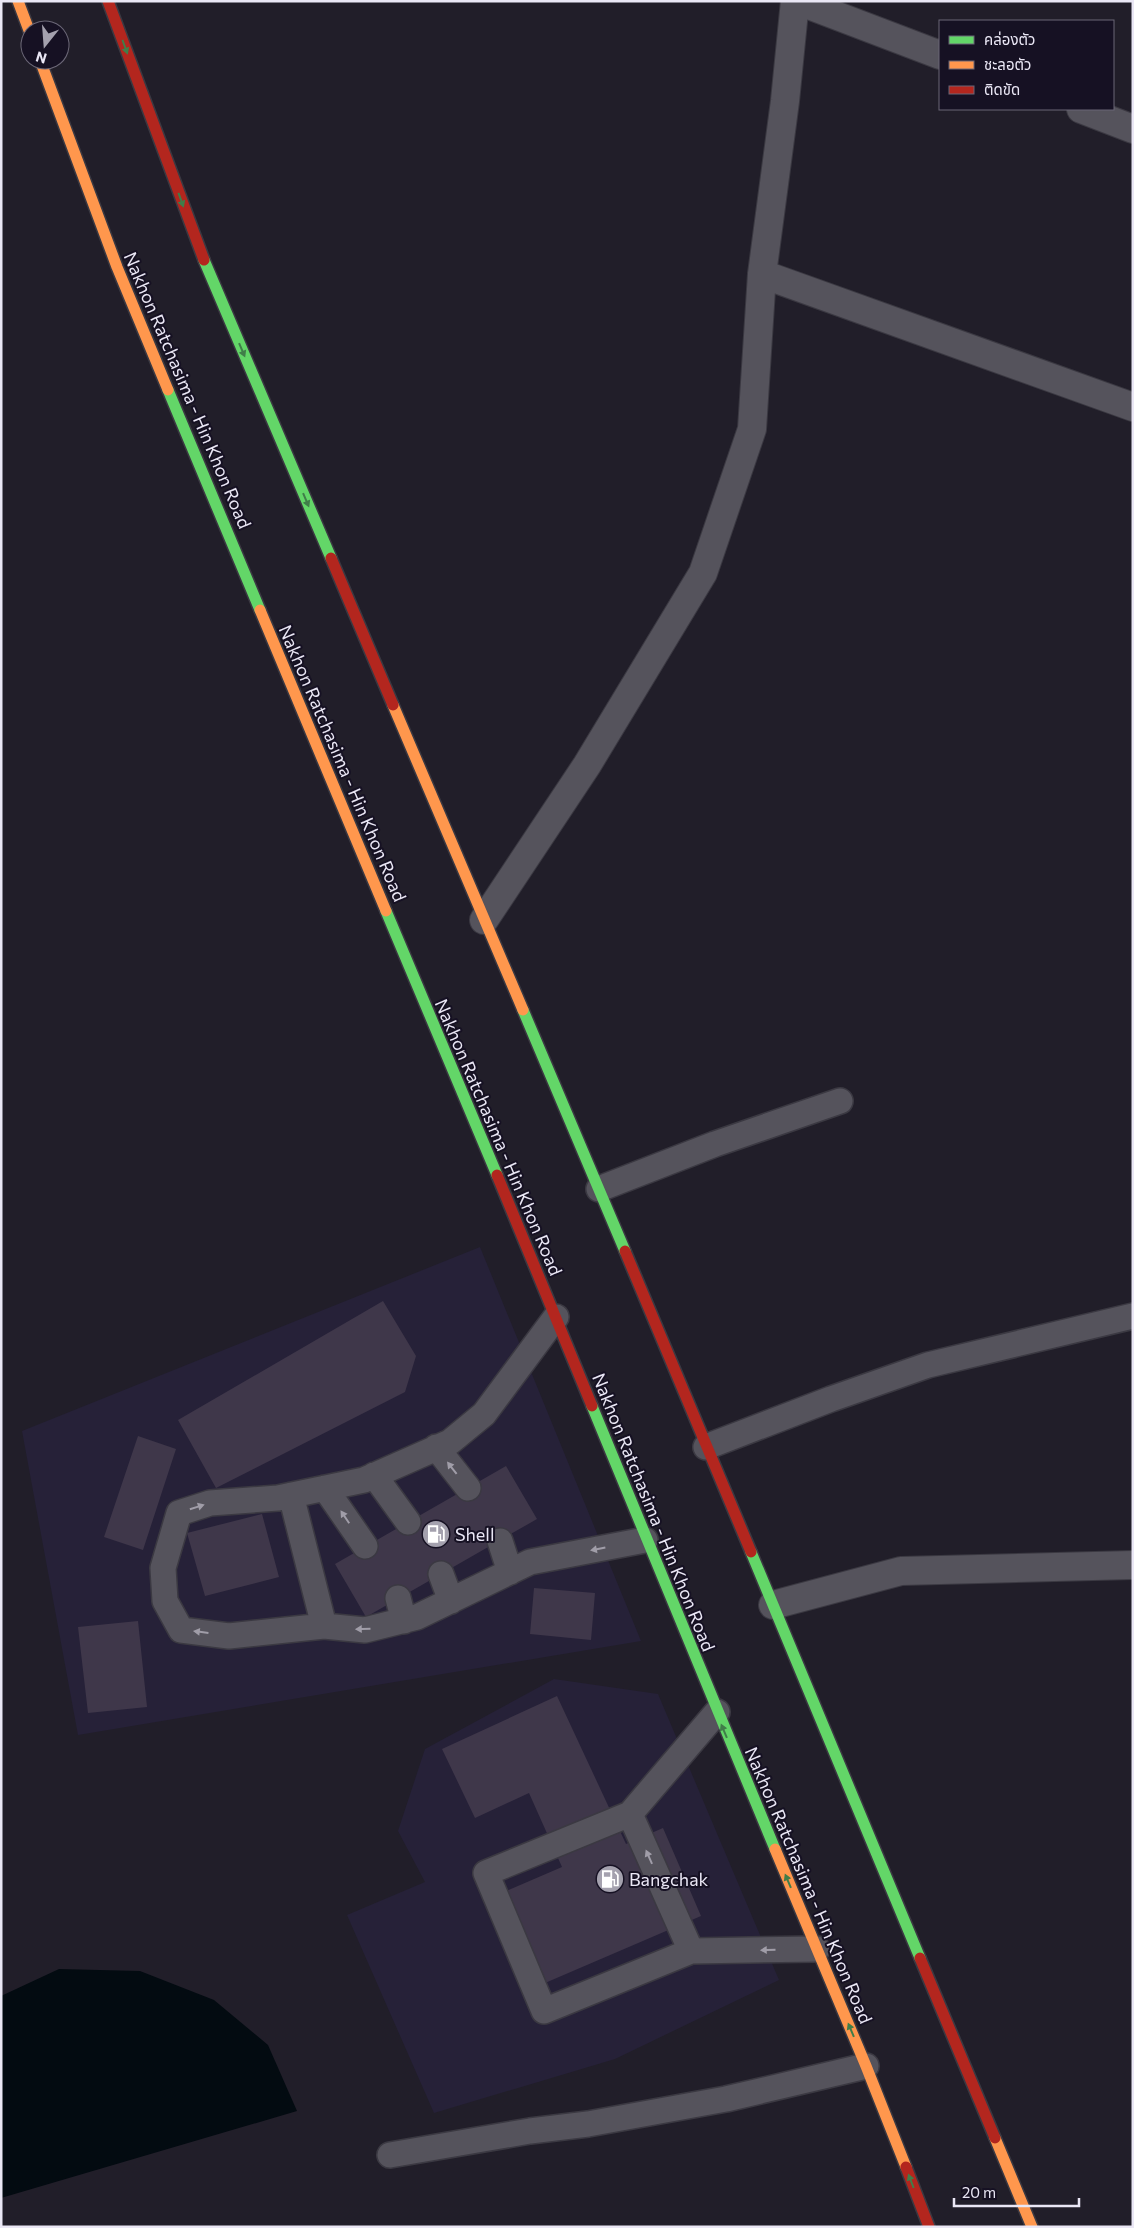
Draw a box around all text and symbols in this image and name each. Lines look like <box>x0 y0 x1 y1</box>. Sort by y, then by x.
north arrow <box>20 20 70 70</box>
legend <box>939 20 1114 110</box>
text: คล่องตัว <box>984 30 1035 48</box>
one-way arrow <box>121 40 129 55</box>
text: N <box>34 48 49 68</box>
text: ชะลอตัว <box>984 55 1031 73</box>
text: ติดขัด <box>984 80 1020 98</box>
one-way arrow <box>178 192 185 207</box>
street label: Nakhon Ratchasima - Hin Khon Road <box>120 248 256 532</box>
one-way arrow <box>239 343 247 357</box>
one-way arrow <box>302 493 310 508</box>
street label: Nakhon Ratchasima - Hin Khon Road <box>275 621 411 905</box>
street label: Nakhon Ratchasima - Hin Khon Road <box>431 995 567 1279</box>
street label: Nakhon Ratchasima - Hin Khon Road <box>588 1370 720 1654</box>
one-way arrow <box>447 1462 458 1475</box>
one-way arrow <box>190 1503 205 1511</box>
one-way arrow <box>340 1510 350 1524</box>
fuel station icon: Shell <box>421 1519 451 1549</box>
place label: Shell <box>455 1523 495 1545</box>
one-way arrow <box>589 1546 605 1554</box>
one-way arrow <box>355 1625 371 1633</box>
one-way arrow <box>193 1628 209 1636</box>
one-way arrow <box>720 1724 728 1738</box>
street label: Nakhon Ratchasima - Hin Khon Road <box>741 1743 877 2027</box>
one-way arrow <box>645 1850 653 1864</box>
fuel station icon: Bangchak <box>595 1864 625 1894</box>
place label: Bangchak <box>629 1868 709 1890</box>
one-way arrow <box>784 1873 792 1888</box>
one-way arrow <box>760 1946 776 1954</box>
one-way arrow <box>847 2023 855 2037</box>
one-way arrow <box>907 2173 915 2188</box>
scale bar <box>954 2176 1079 2208</box>
text: 20 m <box>962 2183 996 2201</box>

